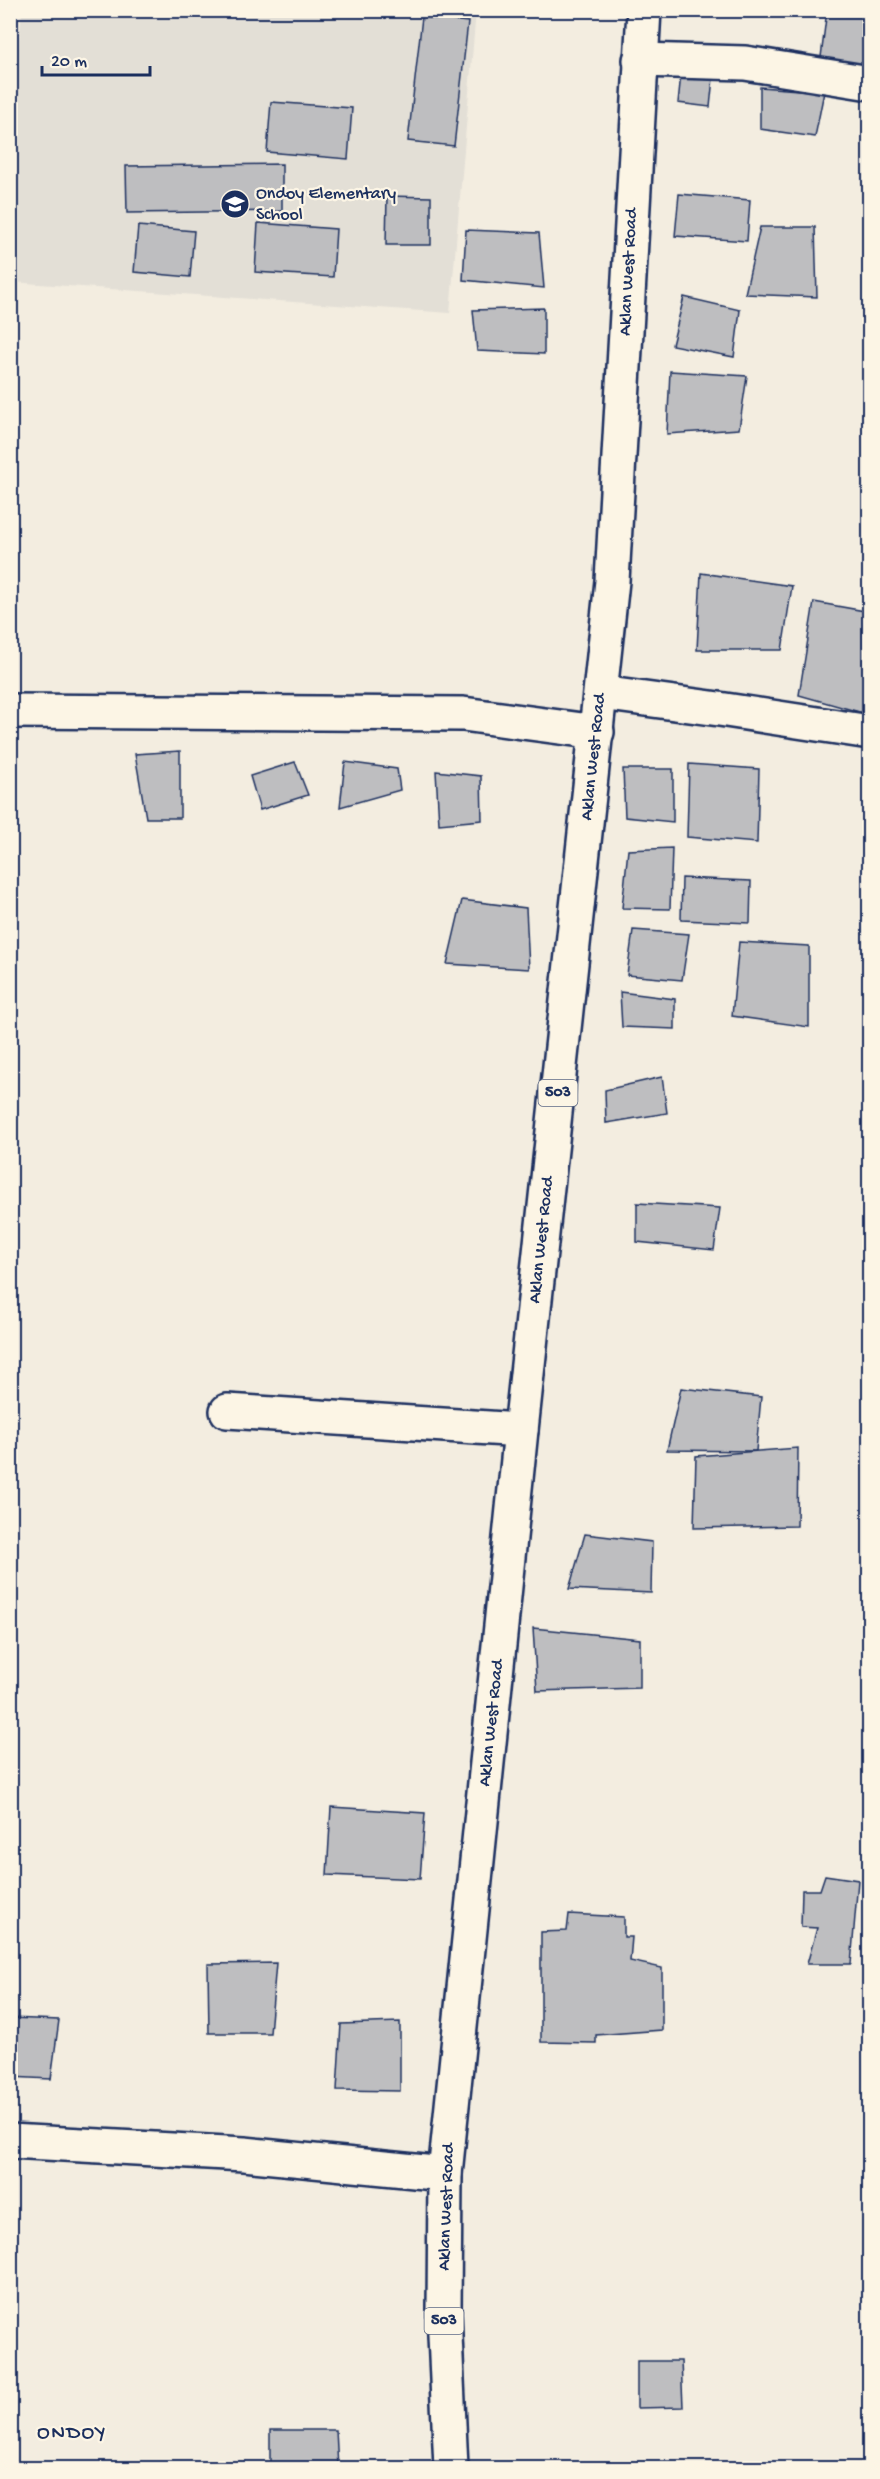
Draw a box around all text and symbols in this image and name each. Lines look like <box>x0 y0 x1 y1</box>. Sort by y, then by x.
scale bar <box>42 39 150 77</box>
text: 20 m <box>51 52 87 73</box>
place label: Ondoy Elementary School <box>256 184 396 226</box>
school or university icon: Ondoy Elementary School <box>219 188 251 220</box>
street label: Aklan West Road <box>615 206 643 336</box>
street label: Aklan West Road <box>577 691 611 822</box>
road number: 503 <box>538 1080 578 1106</box>
street label: Aklan West Road <box>525 1174 559 1305</box>
street label: Aklan West Road <box>475 1657 509 1788</box>
street label: Aklan West Road <box>434 2141 460 2271</box>
road number: 503 <box>424 2308 464 2334</box>
district label: ONDOY <box>37 2422 107 2447</box>

